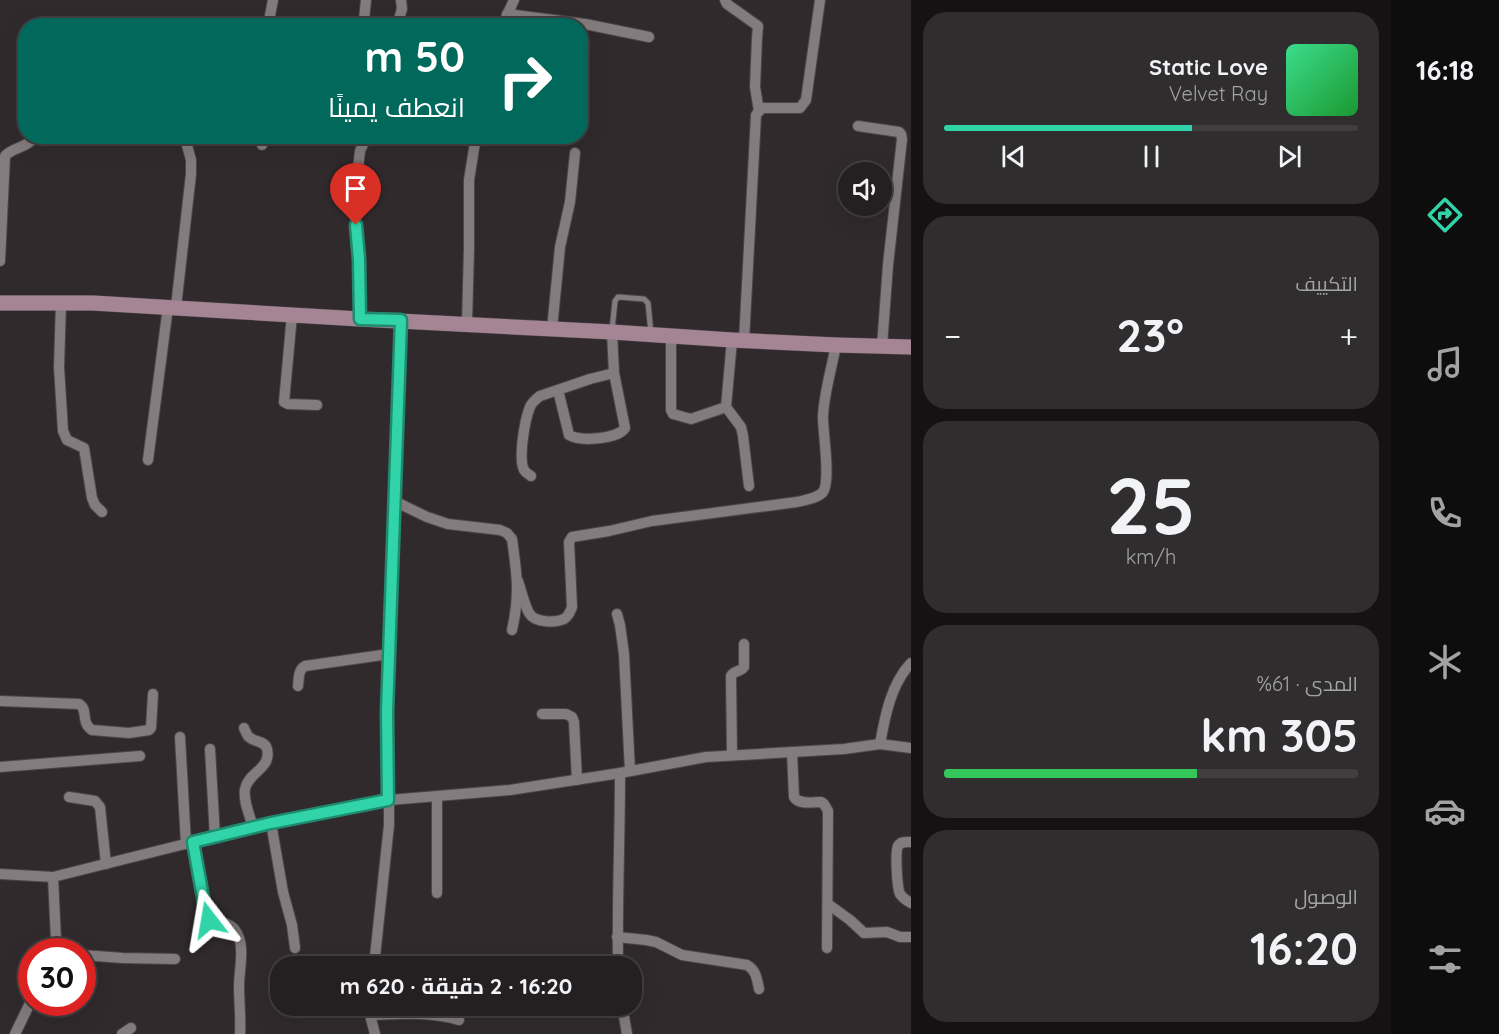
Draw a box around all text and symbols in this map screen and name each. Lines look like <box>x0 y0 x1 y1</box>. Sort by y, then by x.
text: 50 m <box>365 30 465 83</box>
icon: right <box>486 42 564 120</box>
text: Static Love <box>1149 53 1268 81</box>
text: 16:18 <box>1416 53 1474 87</box>
text: Velvet Ray <box>1169 81 1268 106</box>
text: انعطف يمينًا <box>328 90 465 124</box>
icon: previous <box>997 140 1030 173</box>
icon: pause <box>1135 140 1168 173</box>
icon: next <box>1273 140 1306 173</box>
map controls <box>838 162 892 216</box>
button: sound <box>838 162 892 216</box>
pin <box>330 163 381 225</box>
icon: arrive <box>339 172 372 205</box>
icon: directions <box>1424 194 1466 236</box>
text: التكييف <box>1295 271 1358 296</box>
text: 23° <box>1117 307 1184 363</box>
text: − <box>944 315 961 356</box>
text: + <box>1339 315 1358 356</box>
icon: music <box>1424 343 1466 385</box>
text: 25 <box>1106 456 1196 554</box>
icon: phone <box>1424 492 1466 534</box>
text: km/h <box>1126 544 1176 569</box>
icon: climate <box>1424 641 1466 683</box>
text: المدى · 61% <box>1257 671 1358 696</box>
text: 305 km <box>1201 707 1358 763</box>
icon: car <box>1424 790 1466 832</box>
text: الوصول <box>1294 884 1358 909</box>
position arrow <box>177 888 241 952</box>
text: 16:20 <box>1250 920 1358 976</box>
speed limit sign: 30 <box>18 938 96 1016</box>
icon: filters <box>1424 938 1466 980</box>
text: 16:20 · 2 دقيقة · 620 m <box>340 972 572 1000</box>

